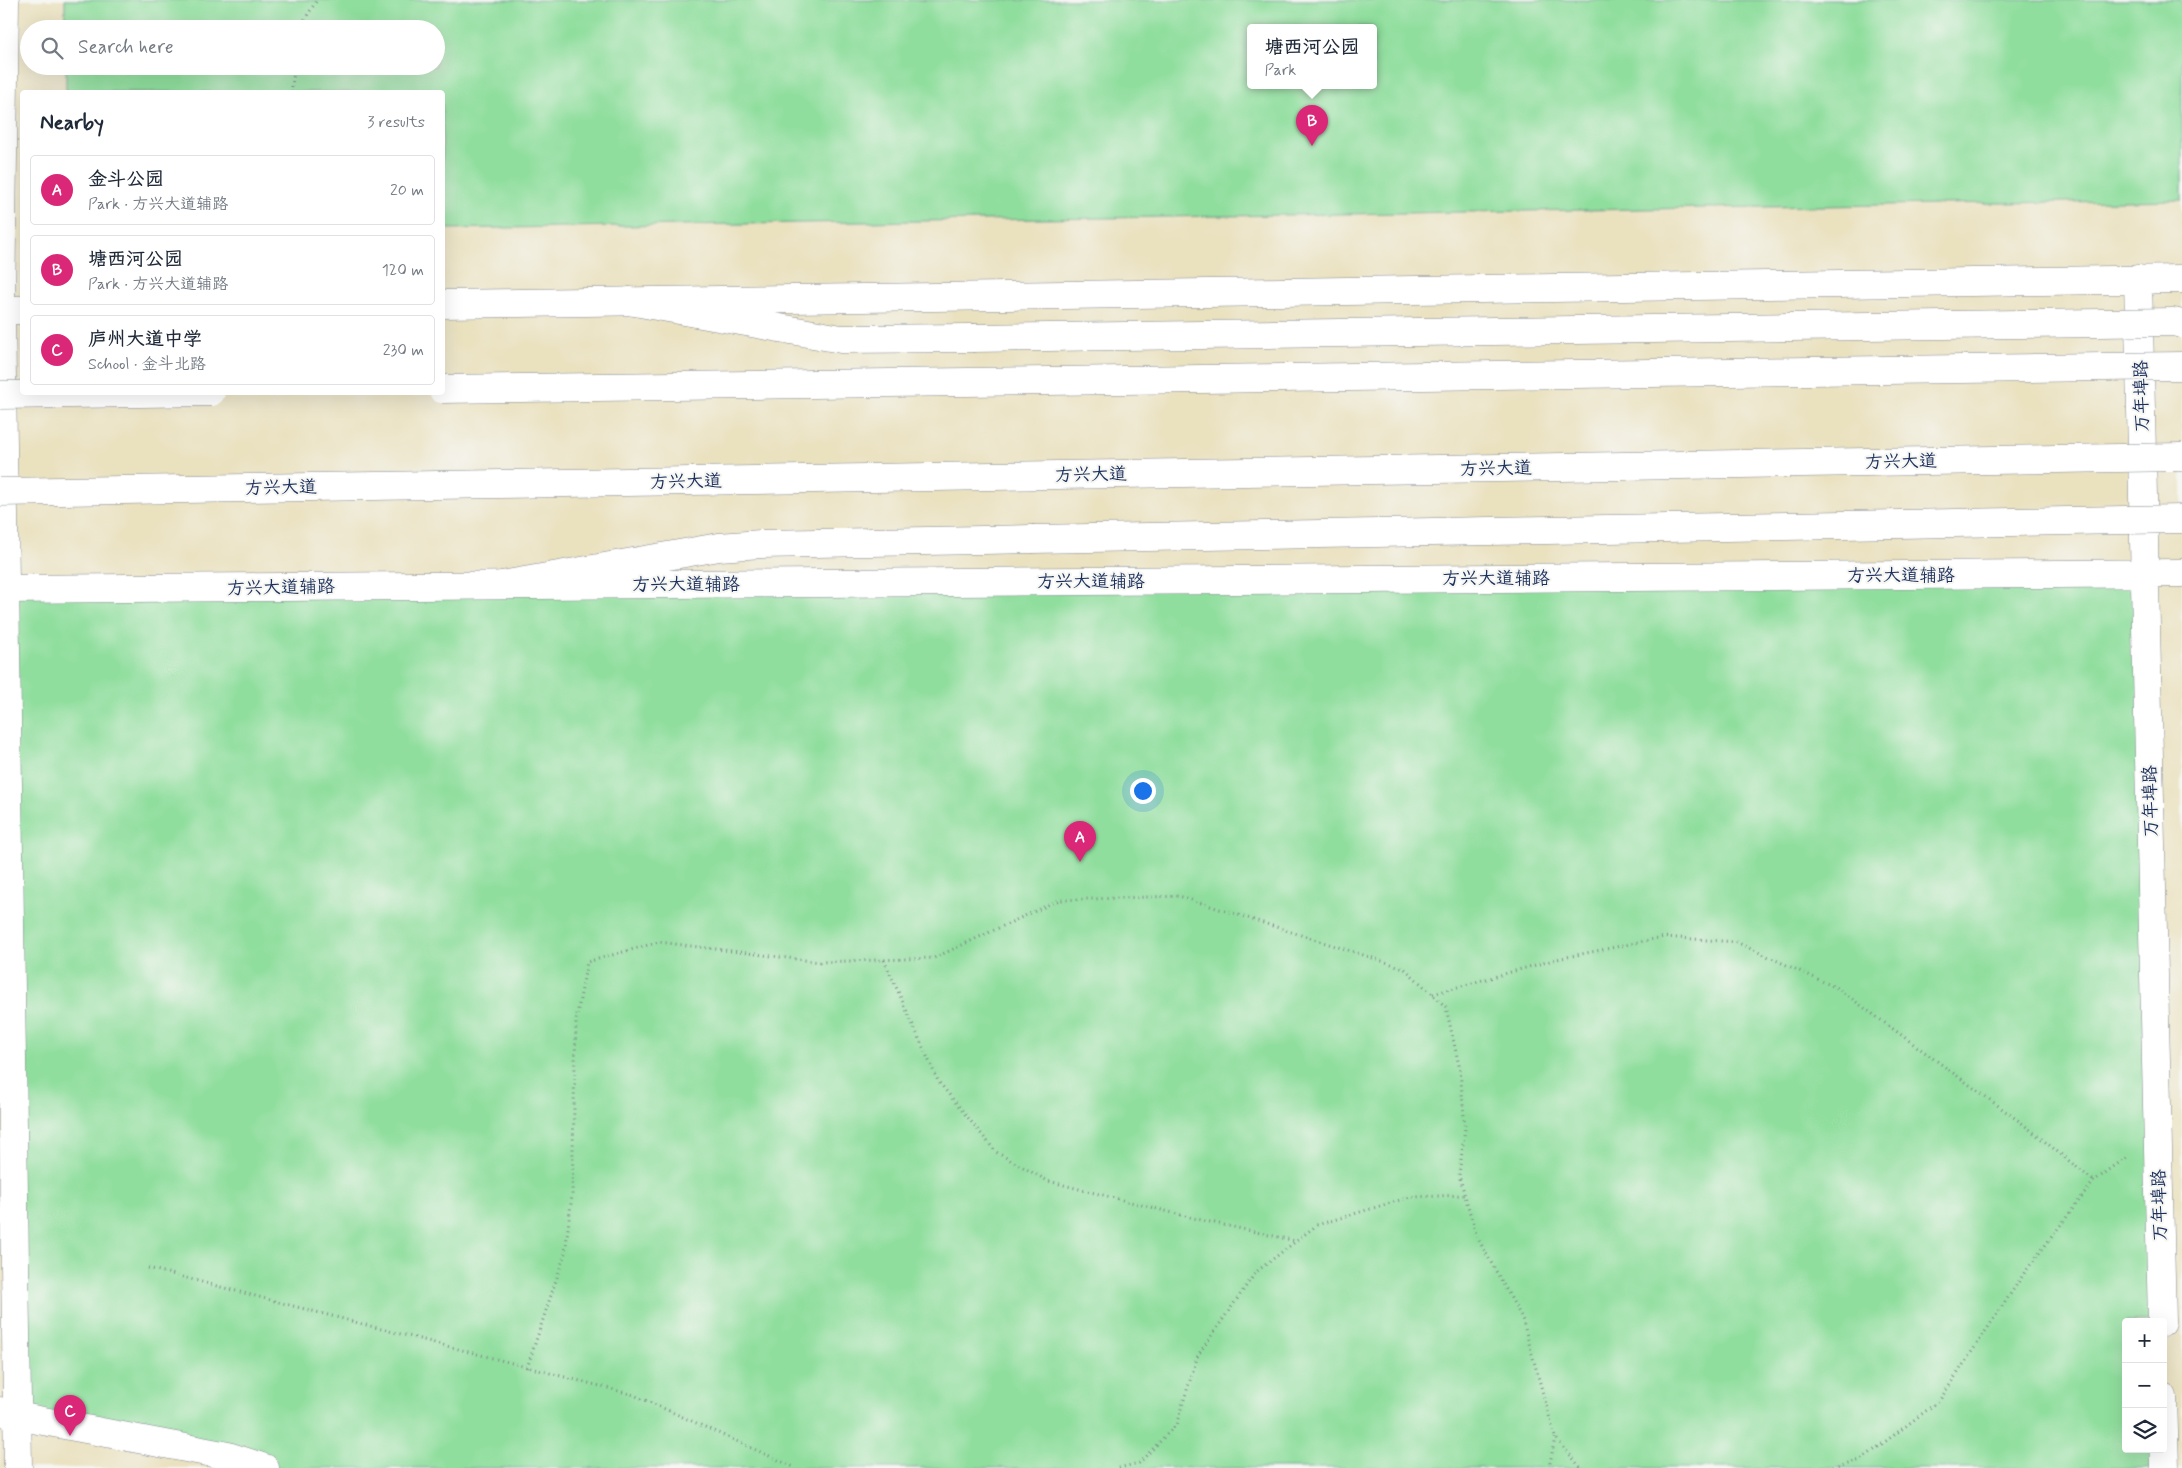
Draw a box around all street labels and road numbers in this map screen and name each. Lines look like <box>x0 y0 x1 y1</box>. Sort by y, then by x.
street label: 万年埠路 <box>2129 360 2155 432</box>
street label: 方兴大道 <box>1865 449 1937 475</box>
street label: 方兴大道 <box>1460 456 1532 482</box>
street label: 方兴大道 <box>1055 462 1127 488</box>
street label: 方兴大道 <box>650 469 722 495</box>
street label: 方兴大道 <box>245 475 317 501</box>
street label: 方兴大道辅路 <box>1847 564 1955 588</box>
street label: 方兴大道辅路 <box>1442 567 1550 591</box>
street label: 方兴大道辅路 <box>1037 570 1145 594</box>
street label: 方兴大道辅路 <box>632 573 740 597</box>
street label: 方兴大道辅路 <box>227 575 335 601</box>
street label: 万年埠路 <box>2138 765 2164 837</box>
street label: 万年埠路 <box>2147 1169 2173 1241</box>

